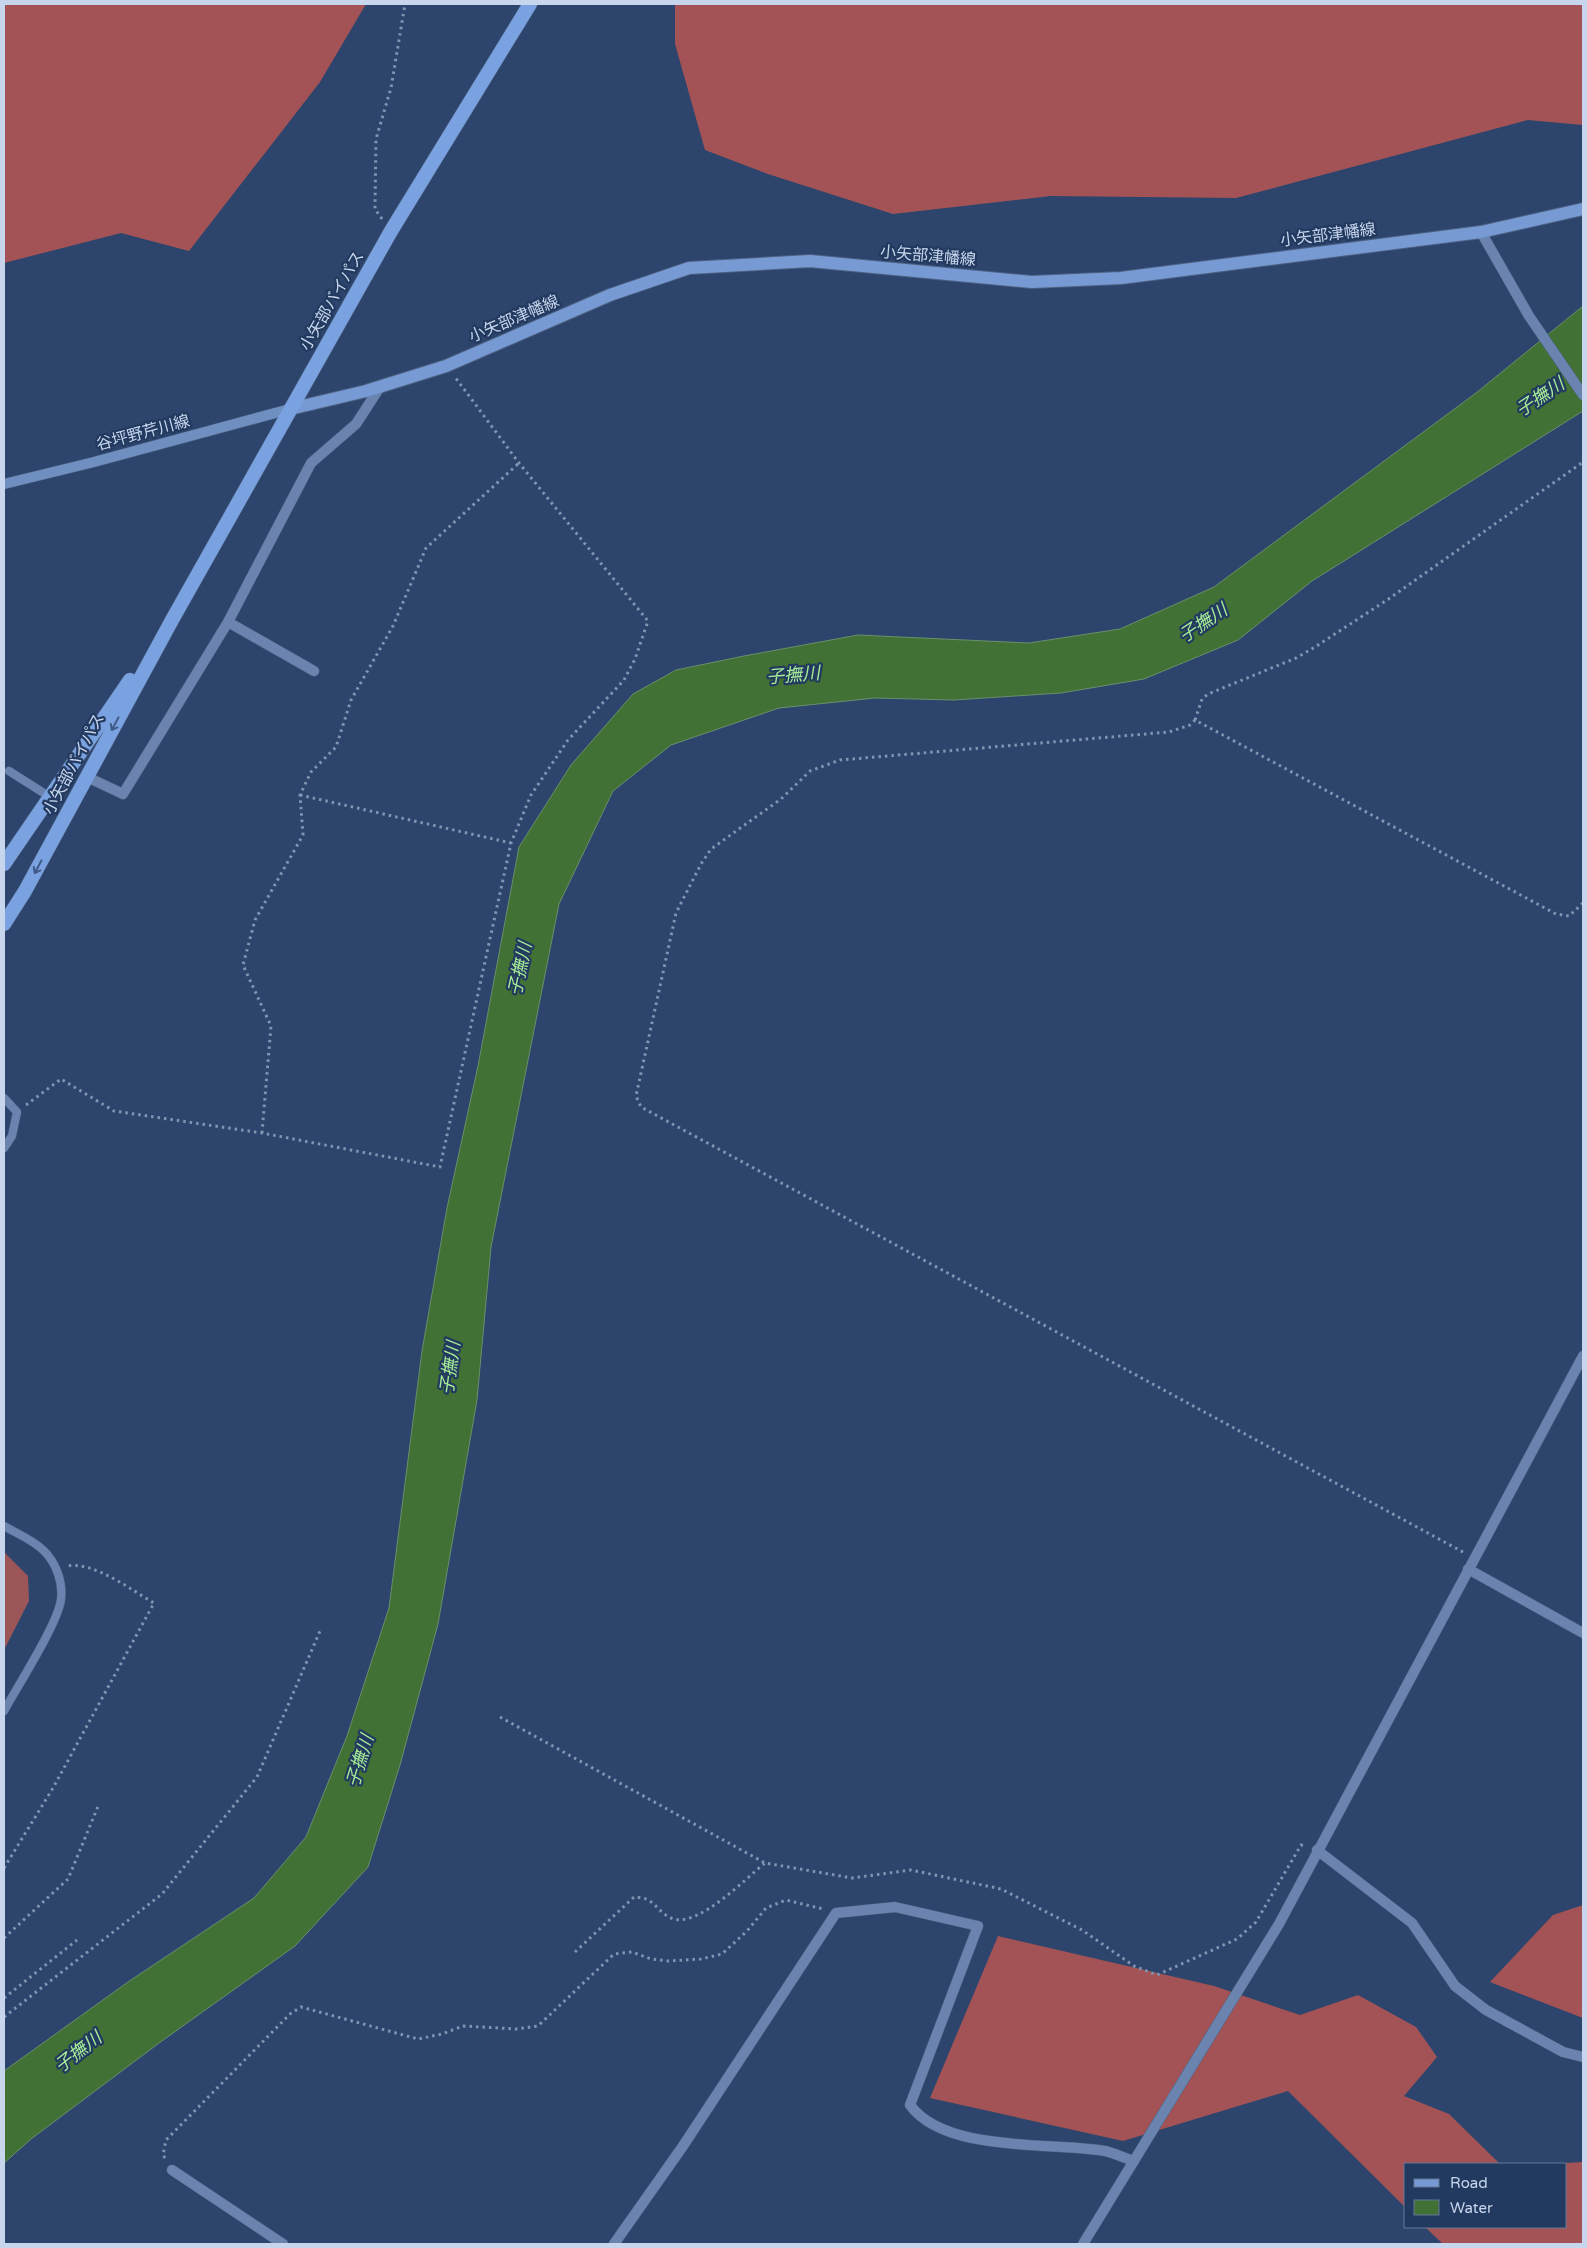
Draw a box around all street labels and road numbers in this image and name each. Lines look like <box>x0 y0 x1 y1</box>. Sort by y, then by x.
street label: 小矢部津幡線 <box>1279 219 1377 251</box>
street label: 小矢部津幡線 <box>879 242 977 270</box>
street label: 小矢部バイパス <box>295 248 369 354</box>
street label: 小矢部津幡線 <box>466 291 562 347</box>
street label: 谷坪野芹川線 <box>94 411 192 455</box>
street label: 小矢部バイパス <box>39 710 109 818</box>

